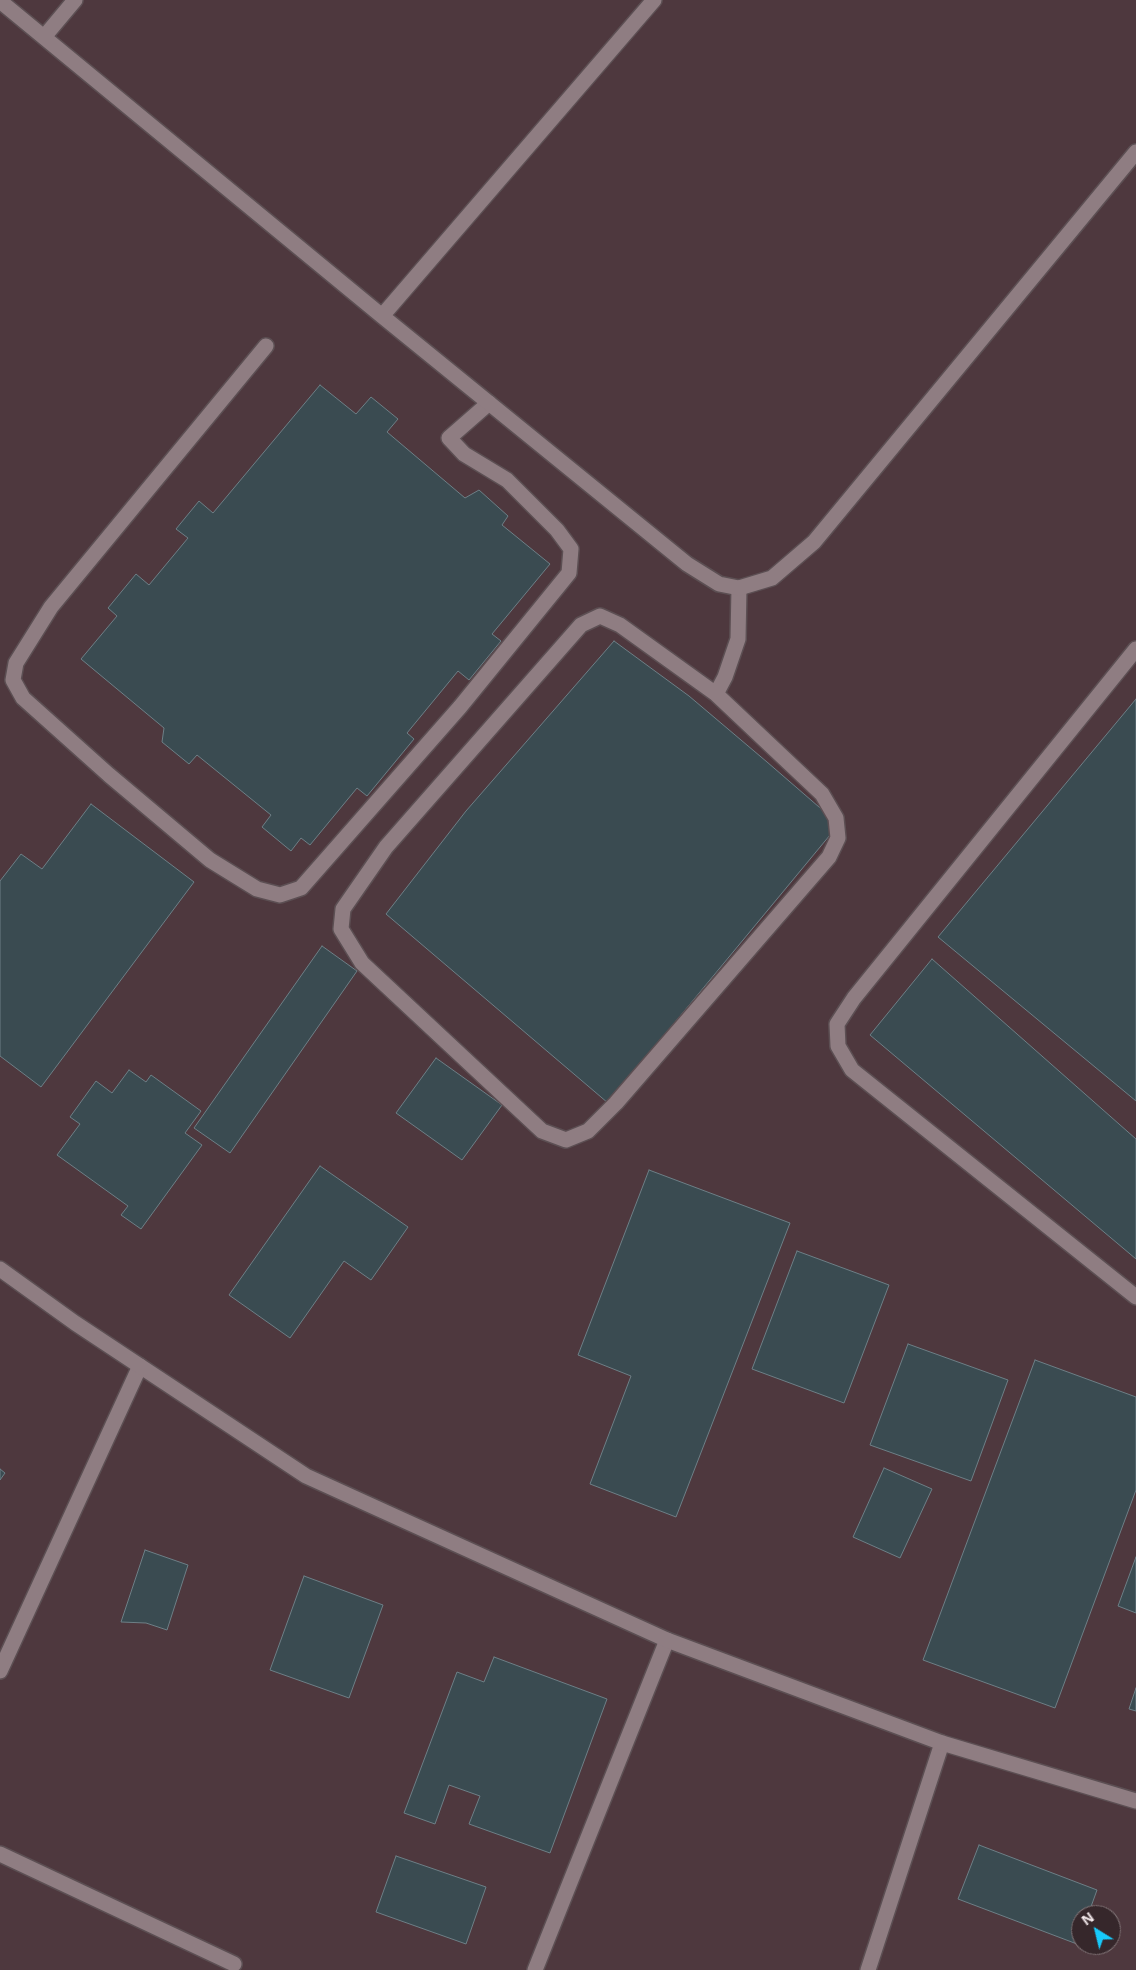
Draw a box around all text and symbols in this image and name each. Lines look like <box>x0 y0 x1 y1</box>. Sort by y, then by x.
north arrow <box>1071 1905 1121 1955</box>
text: N <box>1077 1907 1098 1929</box>

